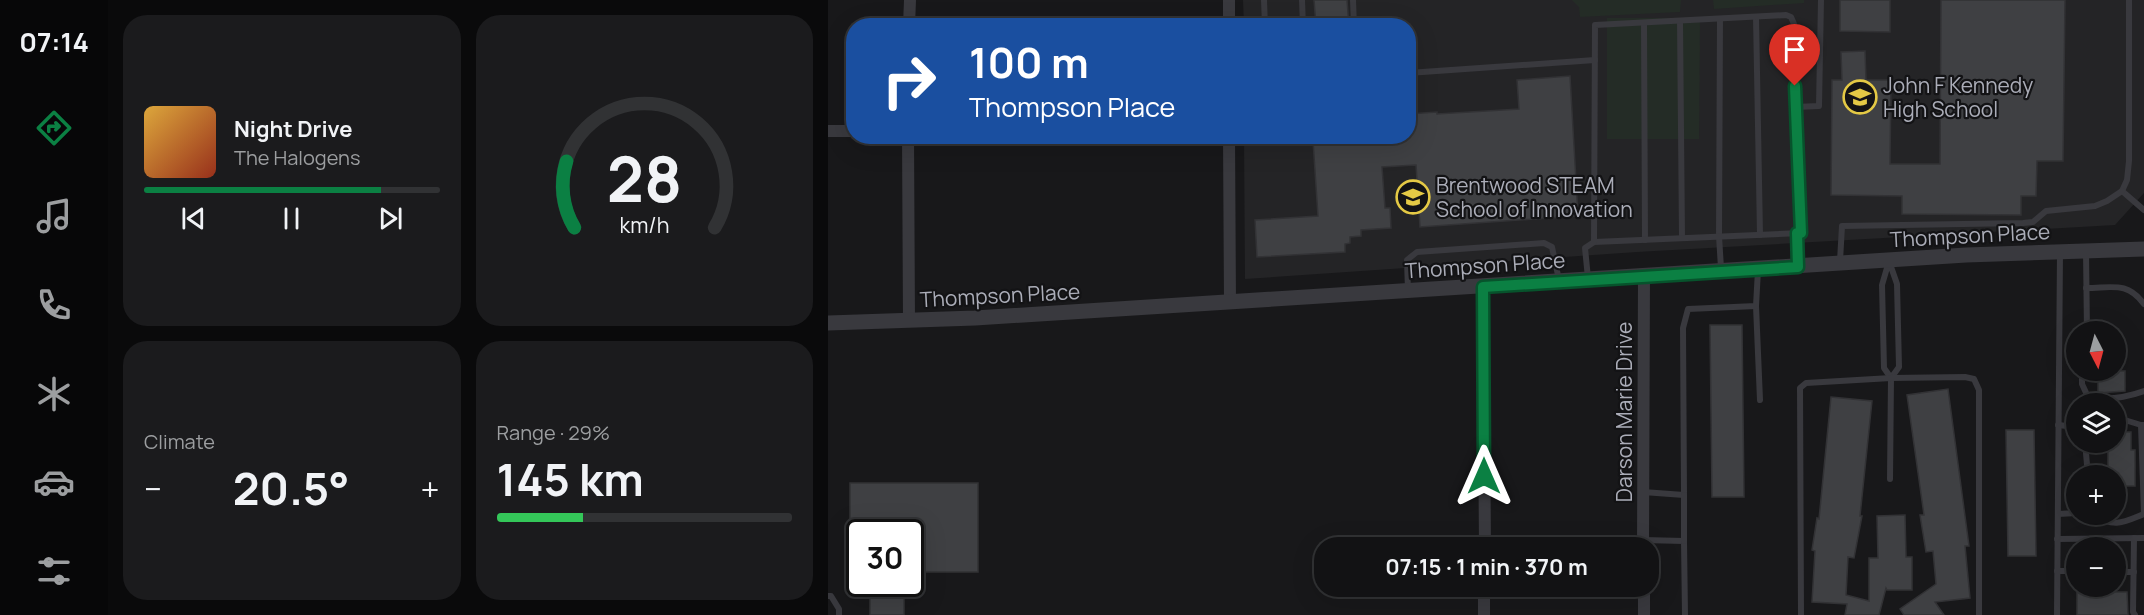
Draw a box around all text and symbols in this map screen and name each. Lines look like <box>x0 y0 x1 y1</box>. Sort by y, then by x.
text: 07:14 <box>19 23 89 60</box>
pin <box>1769 24 1820 86</box>
text: 100 m <box>969 33 1089 91</box>
icon: arrive <box>1778 33 1811 66</box>
icon: right <box>870 42 948 120</box>
place label: John F Kennedy High School <box>1883 71 2033 123</box>
school or university icon: John F Kennedy High School <box>1842 79 1878 115</box>
text: Thompson Place <box>969 88 1175 125</box>
icon: directions <box>33 107 75 149</box>
text: Night Drive <box>234 114 353 144</box>
text: 28 <box>607 135 682 221</box>
text: The Halogens <box>234 144 360 171</box>
place label: Brentwood STEAM School of Innovation <box>1436 171 1633 223</box>
school or university icon: Brentwood STEAM School of Innovation <box>1395 179 1431 215</box>
icon: music <box>33 195 75 237</box>
icon: previous <box>177 202 210 235</box>
icon: pause <box>275 202 308 235</box>
icon: next <box>374 202 407 235</box>
text: km/h <box>619 210 669 239</box>
street label: Thompson Place <box>1889 217 2051 253</box>
street label: Thompson Place <box>1404 245 1566 285</box>
street label: Thompson Place <box>919 277 1081 313</box>
icon: phone <box>33 284 75 326</box>
north arrow <box>2066 321 2126 381</box>
map controls <box>2066 321 2126 597</box>
street label: Darson Marie Drive <box>1610 322 1638 502</box>
icon: climate <box>33 373 75 415</box>
button: layers <box>2066 393 2126 453</box>
text: Range · 29% <box>497 419 610 446</box>
text: Climate <box>144 428 215 455</box>
position arrow <box>1452 444 1516 508</box>
text: 145 km <box>497 448 644 510</box>
text: 20.5° <box>233 457 349 519</box>
icon: car <box>33 461 75 503</box>
button: + <box>2066 465 2126 525</box>
text: − <box>144 466 162 511</box>
text: + <box>420 466 439 511</box>
speed limit sign: 30 <box>846 519 924 597</box>
button: − <box>2066 537 2126 597</box>
icon: filters <box>33 550 75 592</box>
text: 07:15 · 1 min · 370 m <box>1385 552 1588 582</box>

